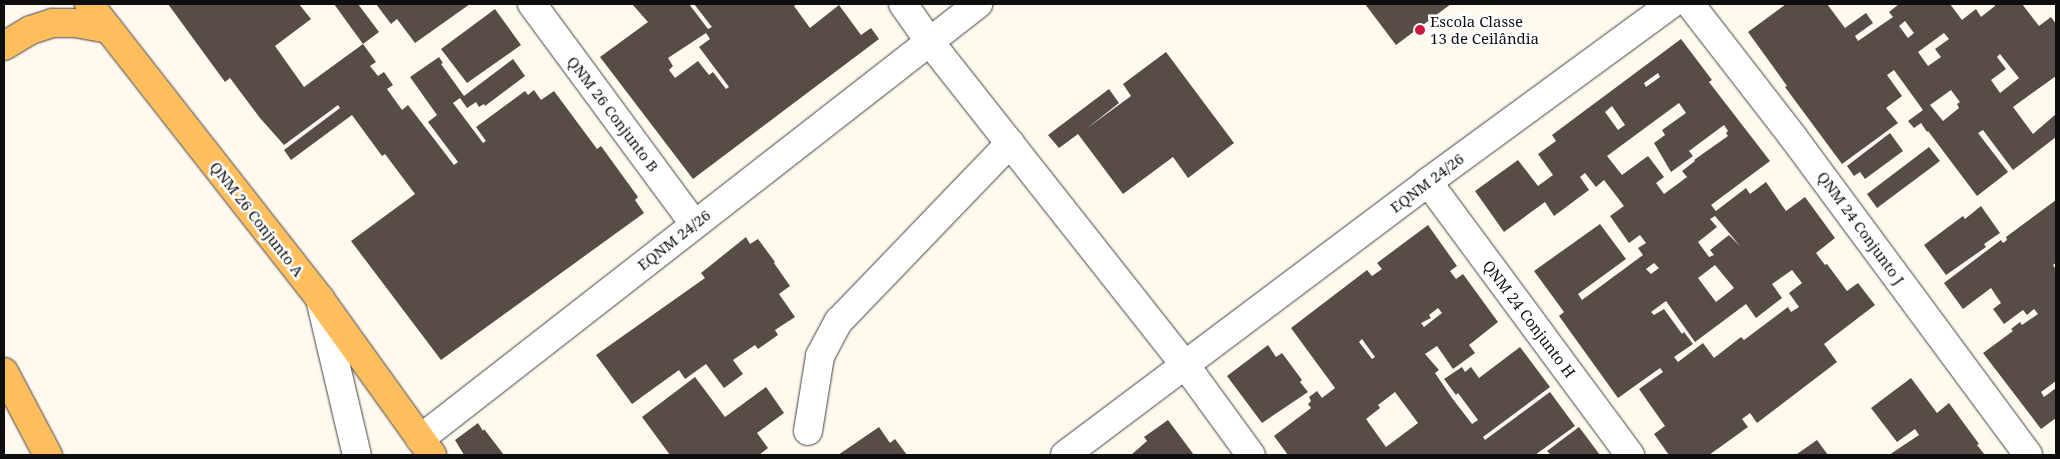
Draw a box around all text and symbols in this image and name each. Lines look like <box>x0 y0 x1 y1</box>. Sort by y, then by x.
place label: Escola Classe 13 de Ceilândia <box>1430 12 1539 47</box>
marker: Escola Classe 13 de Ceilândia <box>1414 24 1426 36</box>
street label: QNM 26 Conjunto B <box>564 53 662 175</box>
street label: EQNM 24/26 <box>1387 149 1467 217</box>
street label: QNM 26 Conjunto A <box>207 158 307 280</box>
street label: QNM 24 Conjunto J <box>1814 168 1908 288</box>
street label: EQNM 24/26 <box>634 206 714 274</box>
street label: QNM 24 Conjunto H <box>1479 257 1579 381</box>

